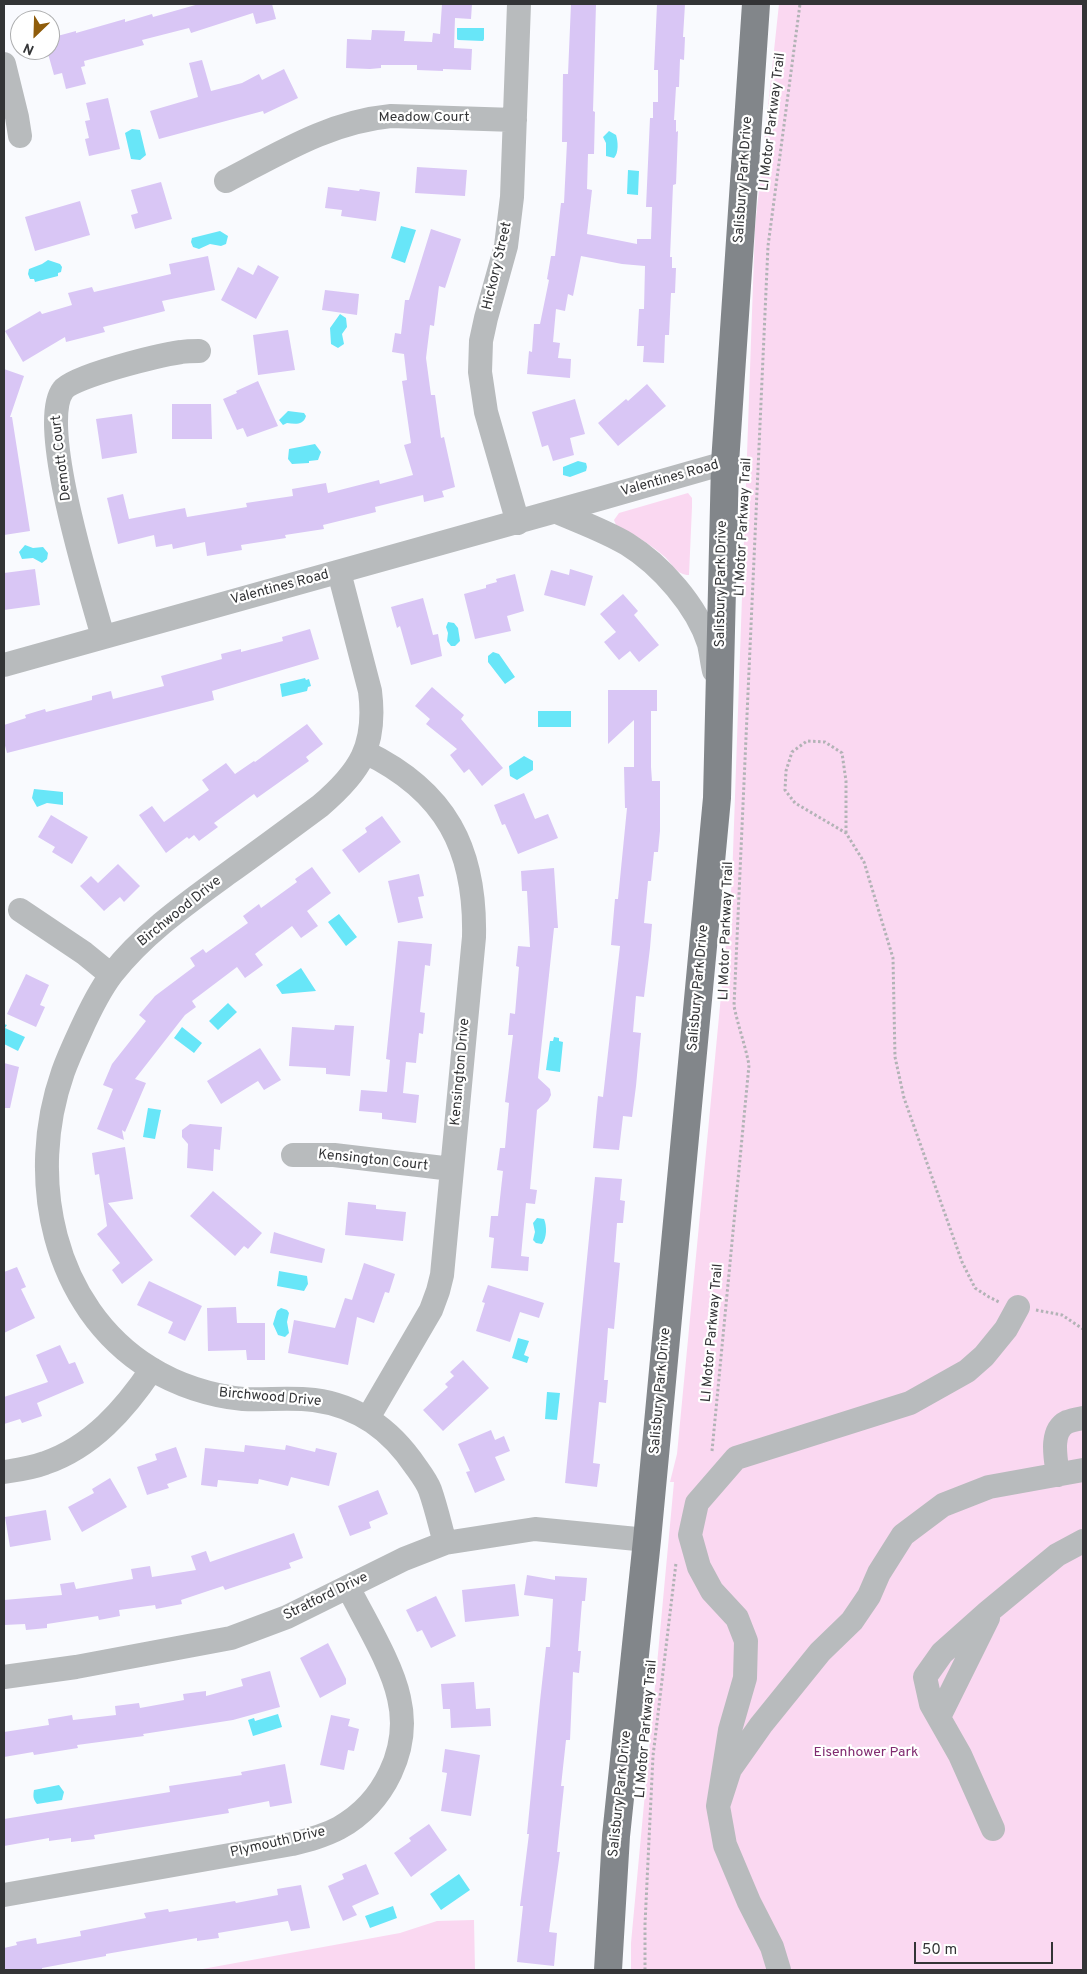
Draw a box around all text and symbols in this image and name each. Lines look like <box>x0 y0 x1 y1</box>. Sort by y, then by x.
north arrow <box>10 10 60 60</box>
text: N <box>21 38 37 58</box>
street label: LI Motor Parkway Trail <box>756 52 790 192</box>
street label: Meadow Court <box>378 110 470 126</box>
street label: Salisbury Park Drive <box>731 116 757 244</box>
street label: Hickory Street <box>480 220 516 312</box>
street label: Demott Court <box>48 414 76 502</box>
street label: Valentines Road <box>619 457 721 501</box>
street label: LI Motor Parkway Trail <box>732 457 756 597</box>
street label: Salisbury Park Drive <box>712 520 732 648</box>
street label: Valentines Road <box>229 567 331 609</box>
street label: LI Motor Parkway Trail <box>716 861 738 1001</box>
street label: Birchwood Drive <box>135 873 225 951</box>
street label: Salisbury Park Drive <box>685 924 713 1052</box>
street label: Kensington Drive <box>448 1018 474 1126</box>
street label: Kensington Court <box>317 1147 429 1175</box>
street label: LI Motor Parkway Trail <box>699 1263 727 1403</box>
street label: Salisbury Park Drive <box>647 1327 675 1455</box>
street label: Birchwood Drive <box>218 1385 322 1411</box>
street label: Stratford Drive <box>281 1569 371 1625</box>
street label: LI Motor Parkway Trail <box>633 1659 661 1799</box>
street label: Salisbury Park Drive <box>606 1730 636 1858</box>
park label: Eisenhower Park <box>814 1745 918 1761</box>
street label: Plymouth Drive <box>229 1824 327 1862</box>
scale bar <box>917 1932 1056 1964</box>
text: 50 m <box>922 1941 957 1960</box>

